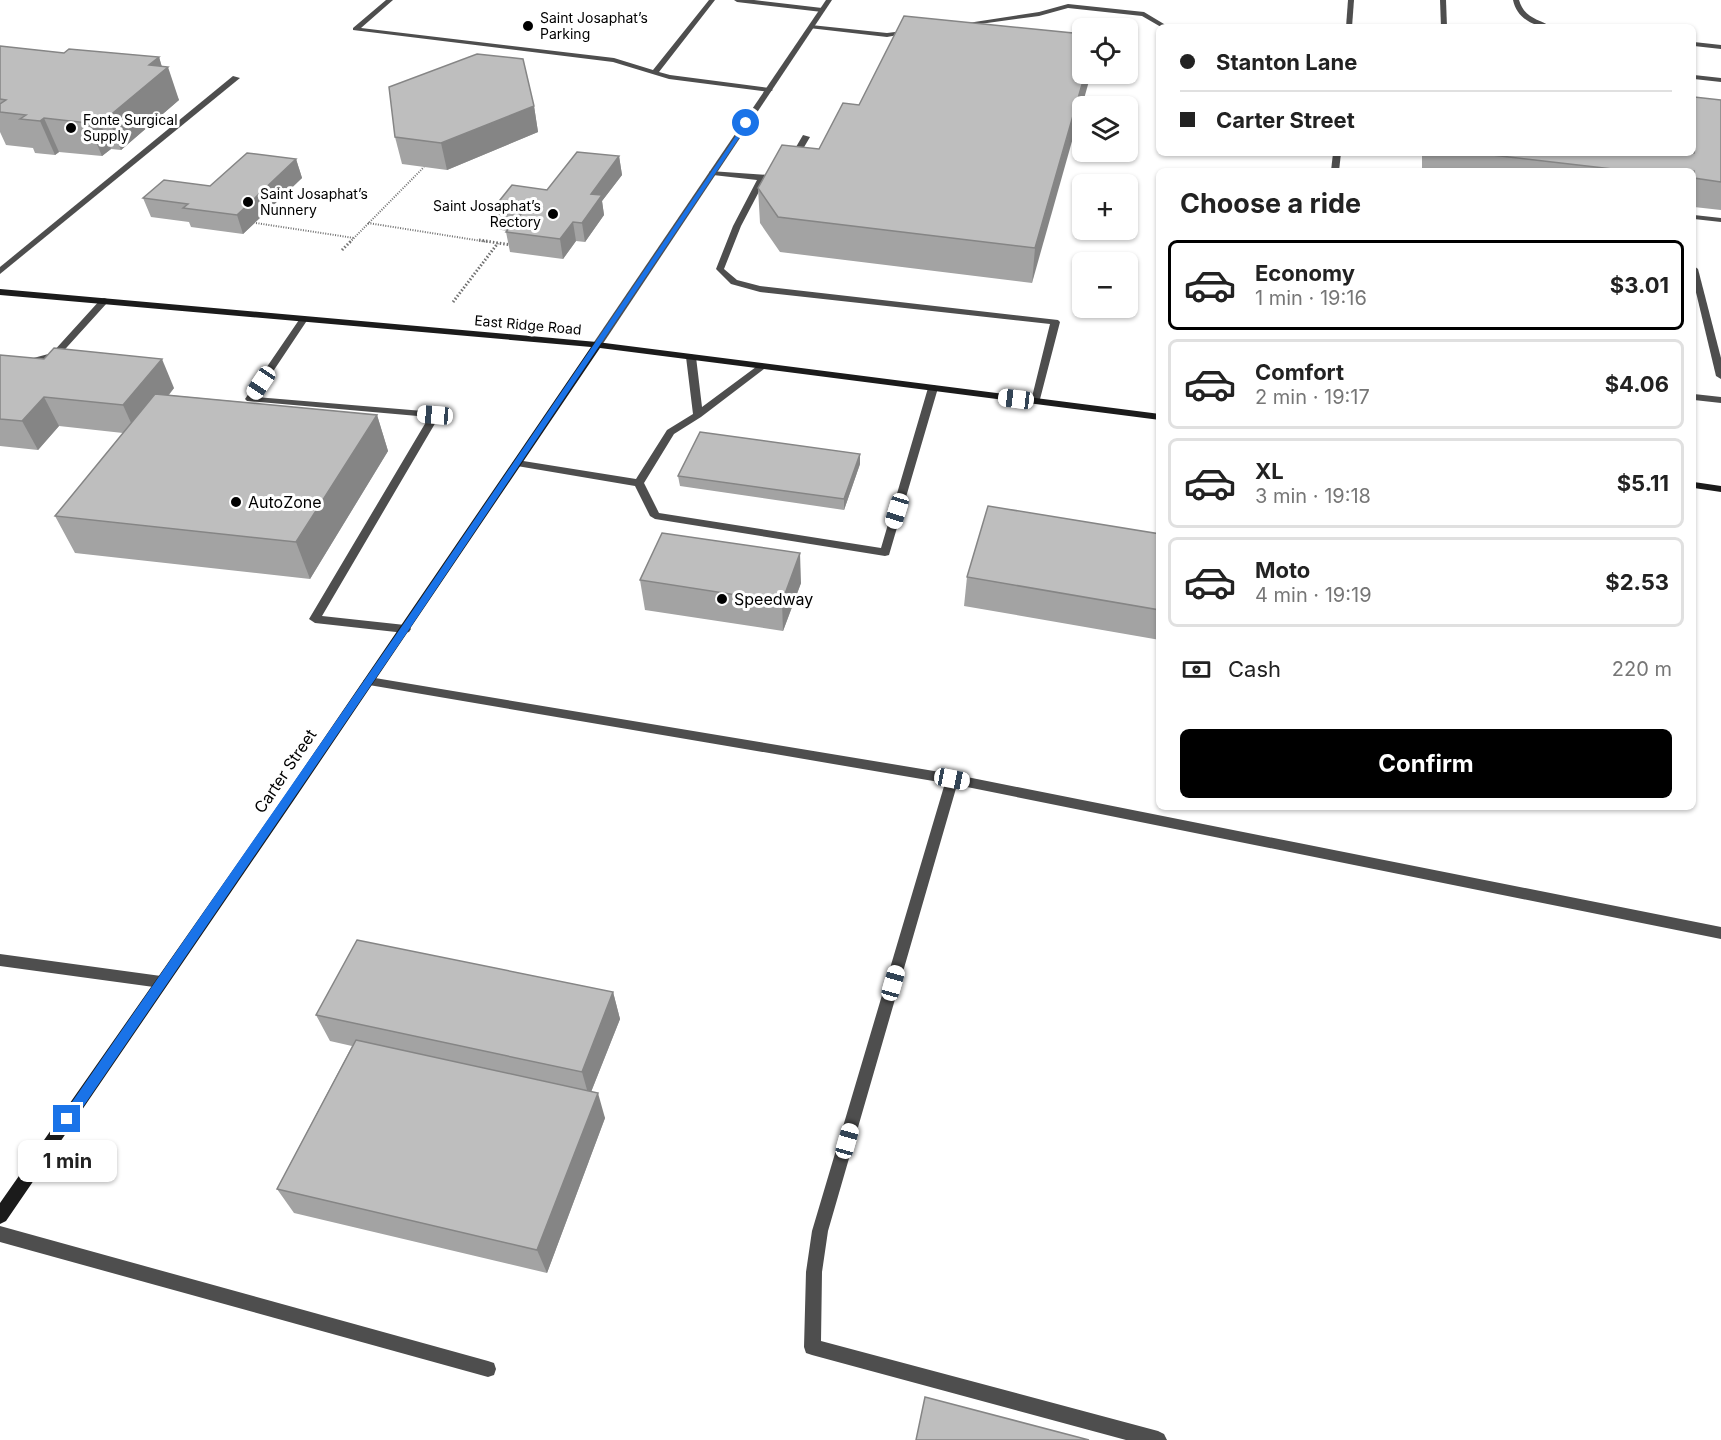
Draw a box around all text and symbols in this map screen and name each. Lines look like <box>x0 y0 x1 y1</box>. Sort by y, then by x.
place label: Saint Josaphat’s Parking <box>540 9 648 42</box>
map controls <box>1072 18 1138 318</box>
button: locate <box>1072 18 1138 84</box>
marker: Saint Josaphat’s Parking <box>521 19 535 33</box>
text: Stanton Lane <box>1216 49 1357 75</box>
button: layers <box>1072 96 1138 162</box>
text: Carter Street <box>1216 107 1355 133</box>
route start <box>732 109 759 136</box>
place label: Fonte Surgical Supply <box>83 111 178 144</box>
marker: Fonte Surgical Supply <box>64 121 78 135</box>
button: + <box>1072 174 1138 240</box>
place label: Saint Josaphat’s Nunnery <box>260 185 368 218</box>
text: Choose a ride <box>1180 187 1361 220</box>
marker: Saint Josaphat’s Nunnery <box>241 195 255 209</box>
place label: Saint Josaphat’s Rectory <box>433 197 541 230</box>
marker: Saint Josaphat’s Rectory <box>546 207 560 221</box>
button: − <box>1072 252 1138 318</box>
icon: car <box>1183 258 1237 312</box>
text: Economy <box>1255 260 1355 286</box>
text: $3.01 <box>1610 272 1669 298</box>
text: 1 min · 19:16 <box>1255 286 1367 310</box>
street label: East Ridge Road <box>474 311 582 338</box>
icon: car <box>1183 357 1237 411</box>
text: Comfort <box>1255 359 1344 385</box>
car <box>243 363 279 403</box>
text: $4.06 <box>1605 371 1669 397</box>
text: 2 min · 19:17 <box>1255 385 1370 409</box>
car <box>997 388 1035 410</box>
car <box>416 404 454 426</box>
icon: car <box>1183 456 1237 510</box>
text: XL <box>1255 458 1284 484</box>
text: $5.11 <box>1617 470 1669 496</box>
text: 3 min · 19:18 <box>1255 484 1371 508</box>
car <box>883 491 911 531</box>
place label: AutoZone <box>248 492 322 512</box>
marker: AutoZone <box>229 495 243 509</box>
icon: car <box>1183 555 1237 609</box>
text: Moto <box>1255 557 1310 583</box>
text: $2.53 <box>1605 569 1669 595</box>
text: 4 min · 19:19 <box>1255 583 1372 607</box>
place label: Speedway <box>734 589 813 609</box>
marker: Speedway <box>715 592 729 606</box>
icon: cash <box>1180 653 1213 686</box>
text: Cash <box>1228 656 1281 682</box>
text: 220 m <box>1612 657 1672 681</box>
street label: Carter Street <box>250 725 320 817</box>
button: Confirm <box>1180 729 1672 798</box>
car <box>933 767 971 791</box>
car <box>879 963 907 1003</box>
route end <box>53 1105 80 1132</box>
car <box>833 1121 861 1161</box>
callout: 1 min <box>17 1140 116 1182</box>
text: 1 min <box>43 1149 92 1173</box>

